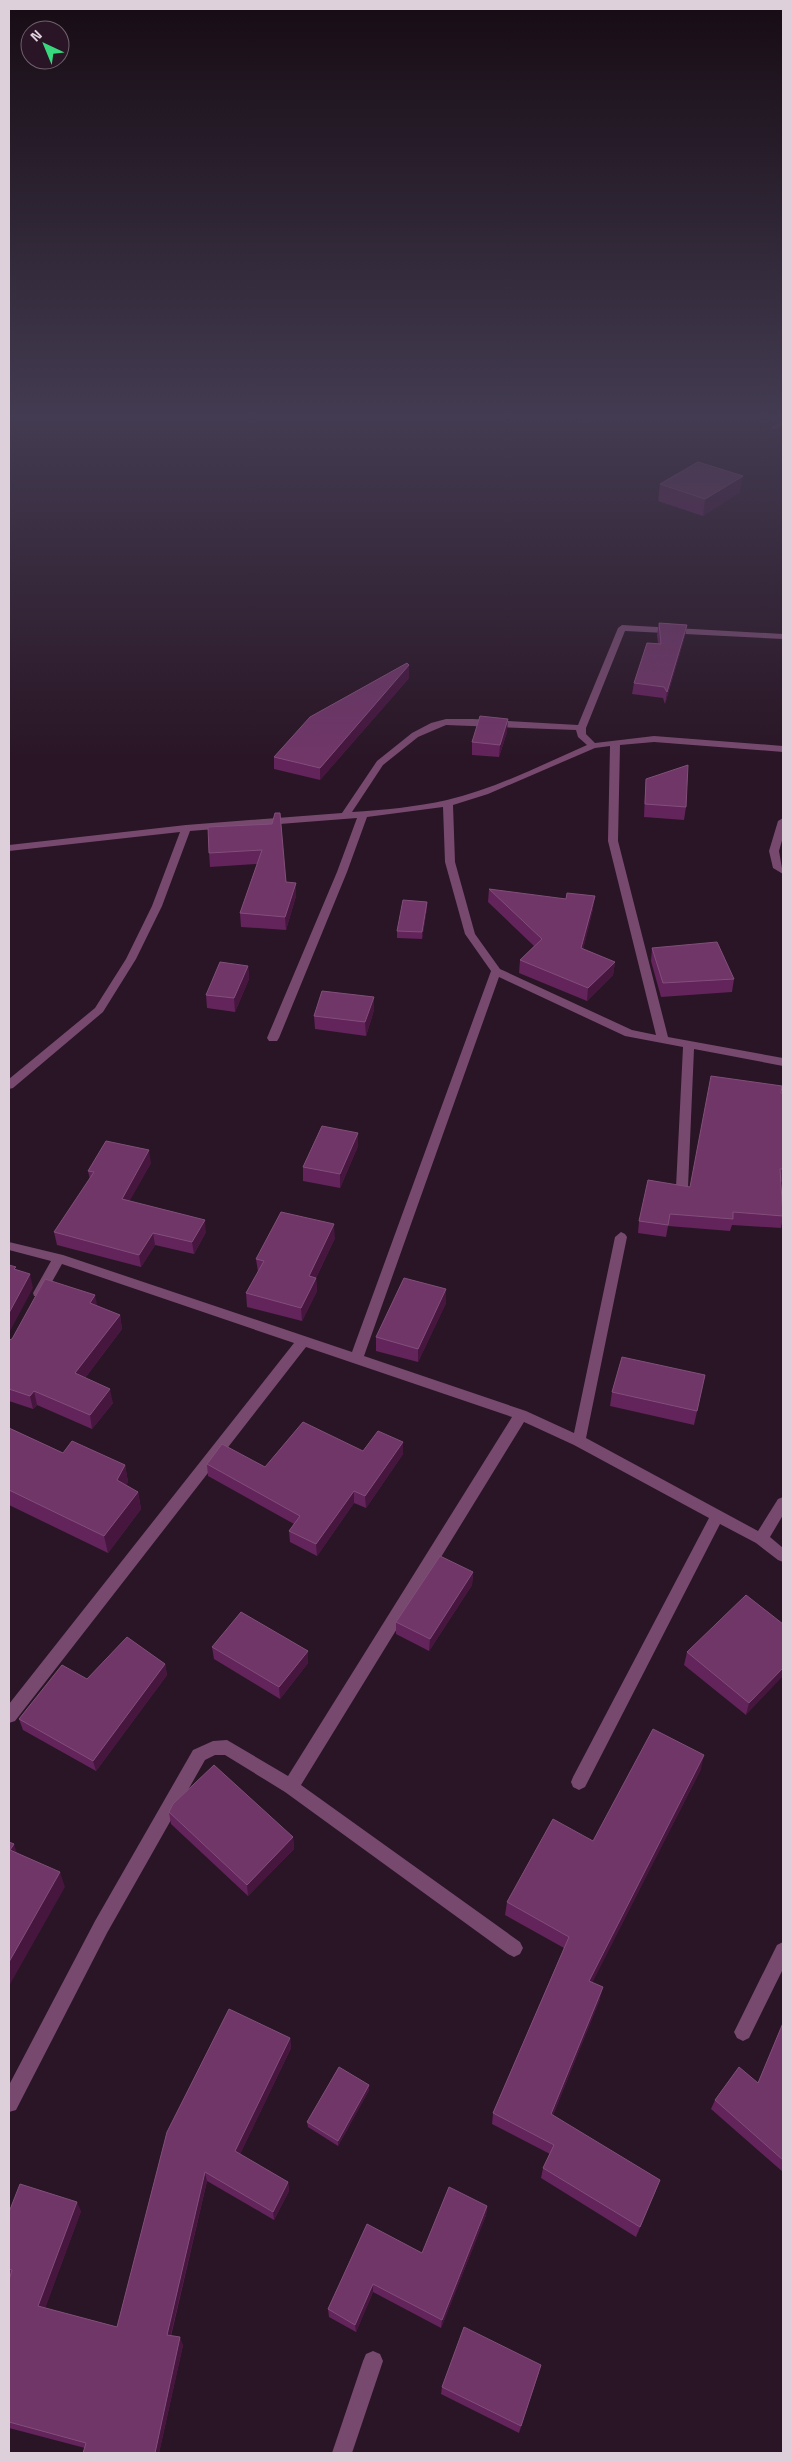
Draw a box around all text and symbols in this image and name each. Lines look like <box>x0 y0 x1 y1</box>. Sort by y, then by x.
north arrow <box>20 20 70 70</box>
text: N <box>25 24 46 46</box>

